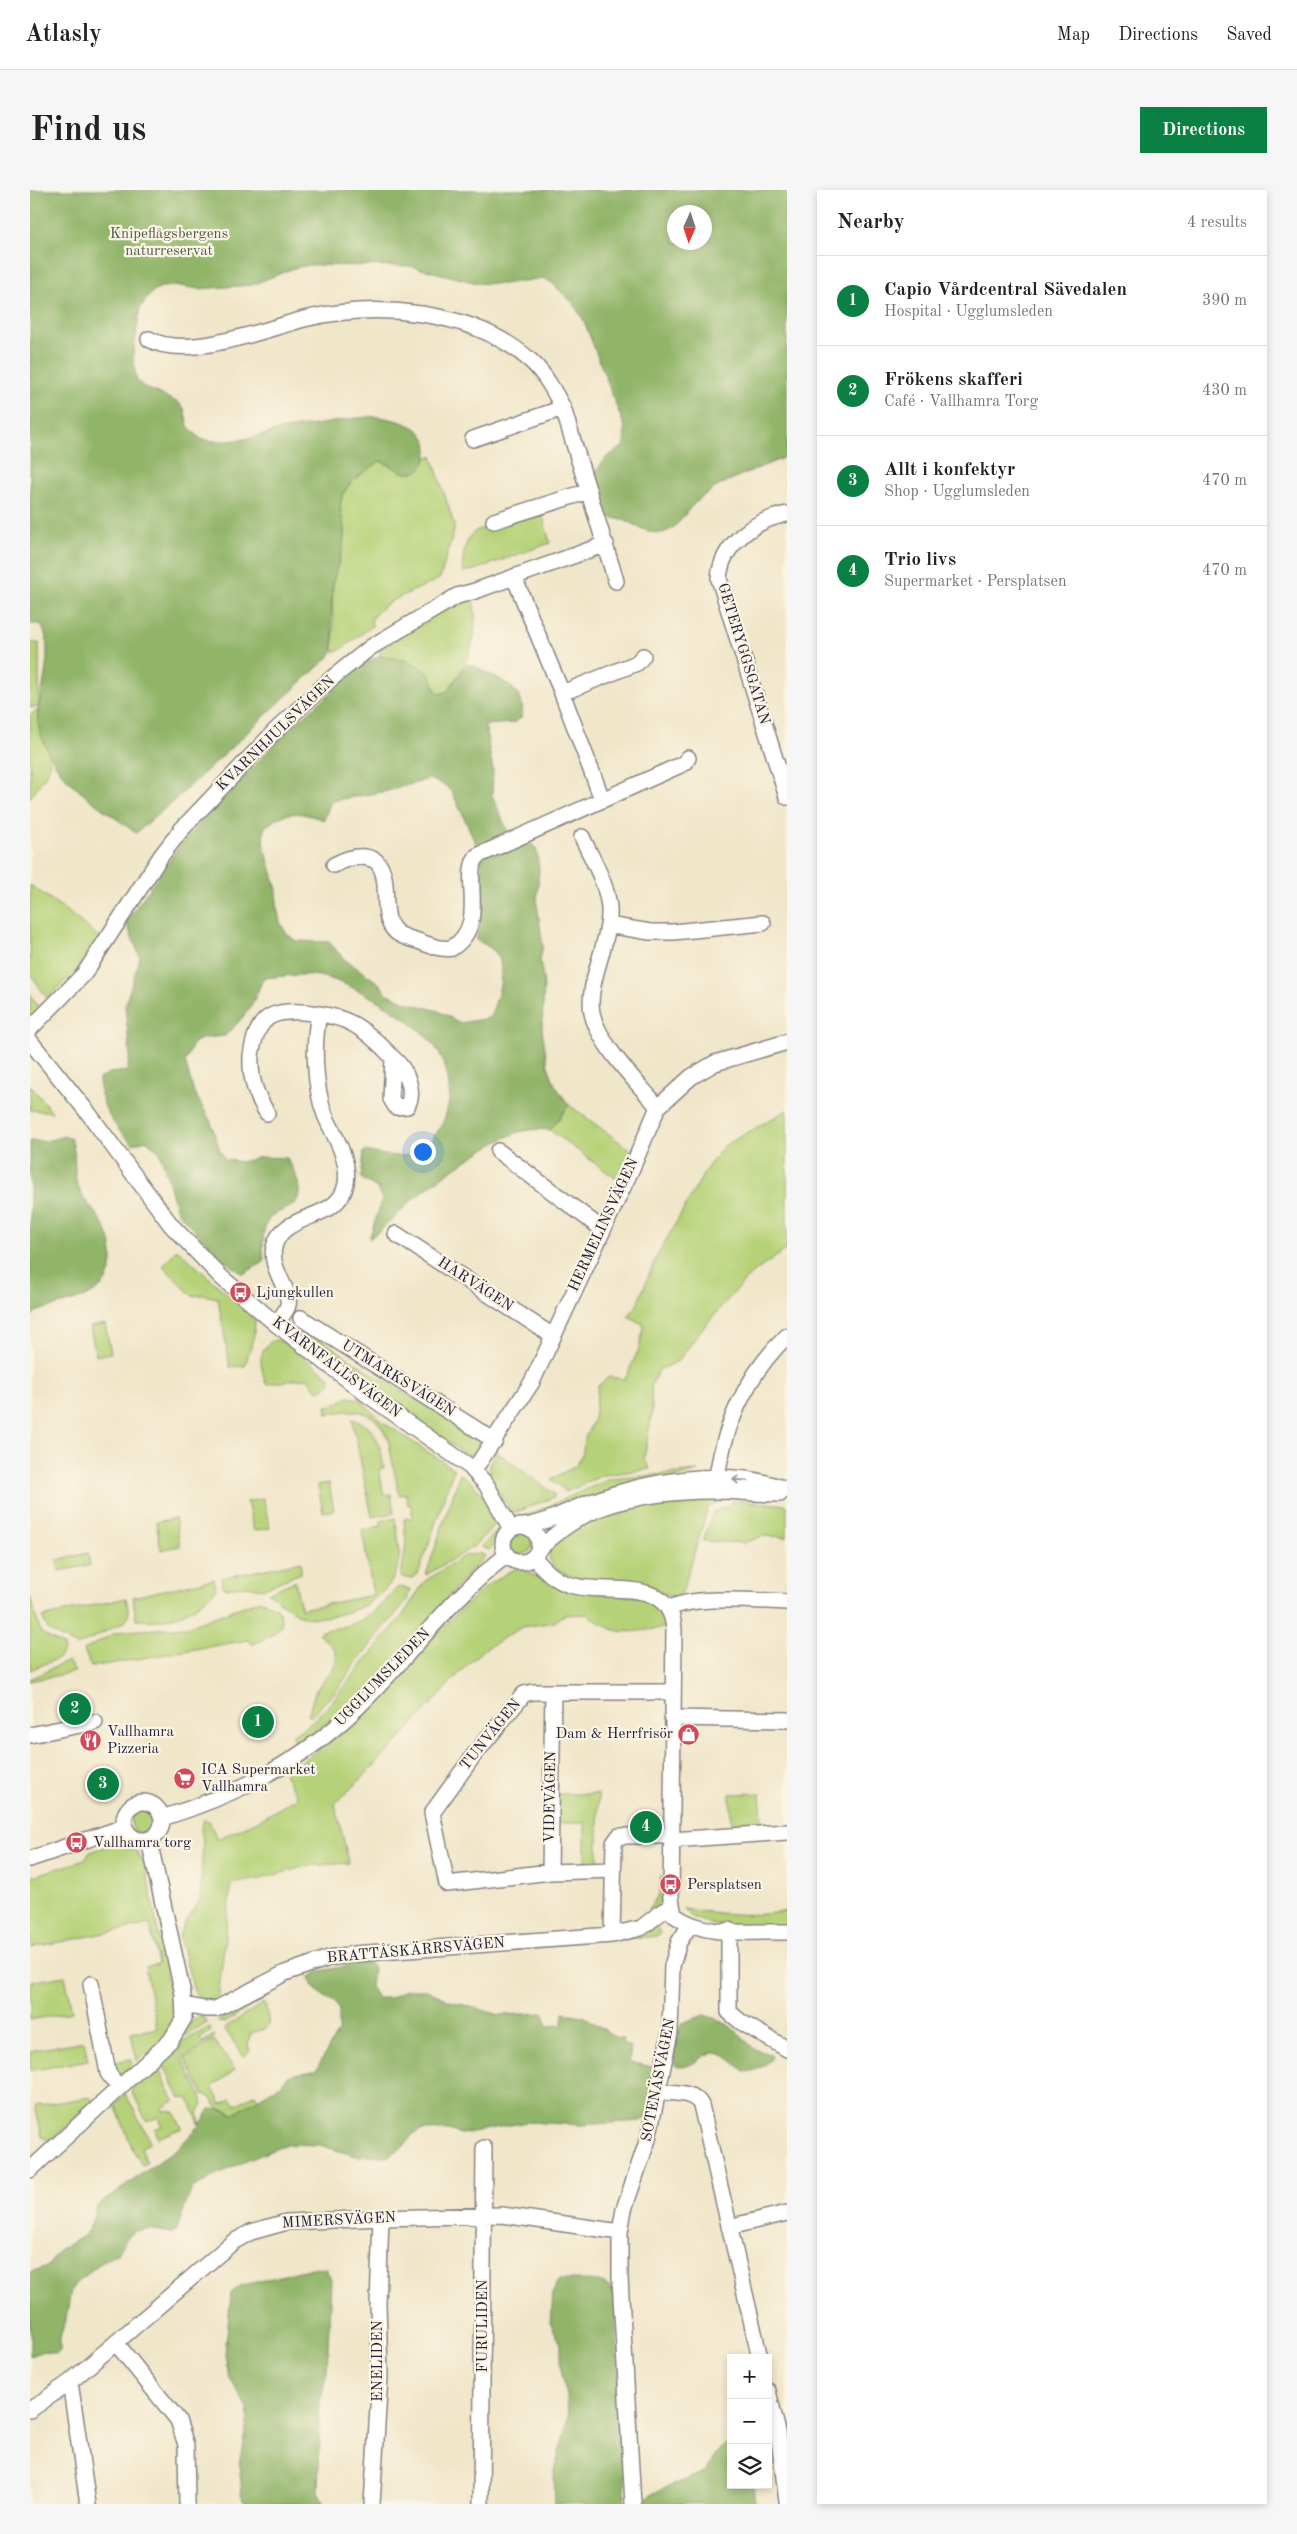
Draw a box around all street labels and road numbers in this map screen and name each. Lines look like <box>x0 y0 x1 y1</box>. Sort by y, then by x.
street label: GETERYGGSGATAN <box>714 581 772 727</box>
street label: KVARNHJULSVÄGEN <box>212 671 338 794</box>
street label: HERMELINSVÄGEN <box>564 1154 642 1294</box>
street label: HARVÄGEN <box>434 1253 518 1315</box>
street label: KVARNFALLSVÄGEN <box>269 1312 405 1422</box>
street label: UTMARKSVÄGEN <box>339 1335 459 1420</box>
street label: UGGLUMSLEDEN <box>333 1626 434 1730</box>
street label: TUNVÄGEN <box>456 1694 524 1773</box>
street label: VIDEVÄGEN <box>540 1750 559 1843</box>
street label: BRATTÅSKÄRRSVÄGEN <box>326 1932 506 1966</box>
street label: SOTENÄSVÄGEN <box>637 2016 678 2143</box>
street label: MIMERSVÄGEN <box>281 2208 397 2231</box>
street label: FURULIDEN <box>476 2279 491 2373</box>
street label: ENELIDEN <box>371 2320 386 2402</box>

